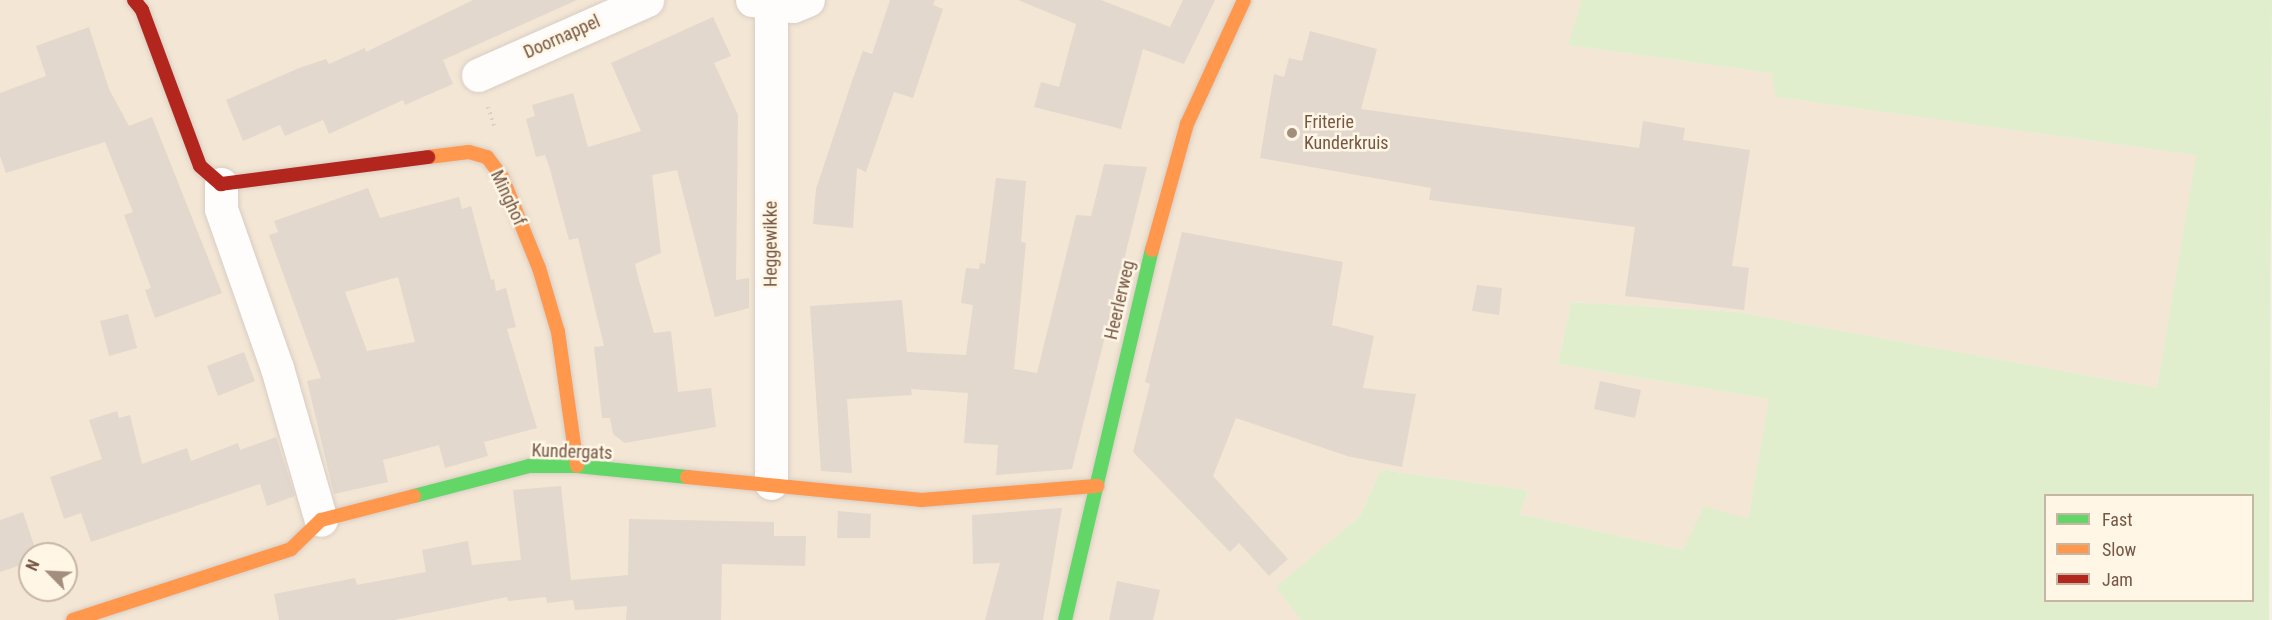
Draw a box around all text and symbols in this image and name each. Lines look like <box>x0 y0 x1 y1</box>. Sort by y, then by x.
street label: Doornappel <box>520 11 604 63</box>
place label: Friterie Kunderkruis <box>1304 112 1389 154</box>
marker: Friterie Kunderkruis <box>1285 126 1299 140</box>
street label: Minghof <box>486 167 530 229</box>
street label: Heggewikke <box>760 201 782 287</box>
street label: Heerlerweg <box>1100 258 1140 342</box>
street label: Kundergats <box>531 440 613 464</box>
legend <box>2044 494 2254 602</box>
text: Fast <box>2102 509 2133 530</box>
text: Slow <box>2102 539 2136 560</box>
north arrow <box>18 542 78 602</box>
text: N <box>22 557 44 574</box>
text: Jam <box>2102 569 2133 590</box>

